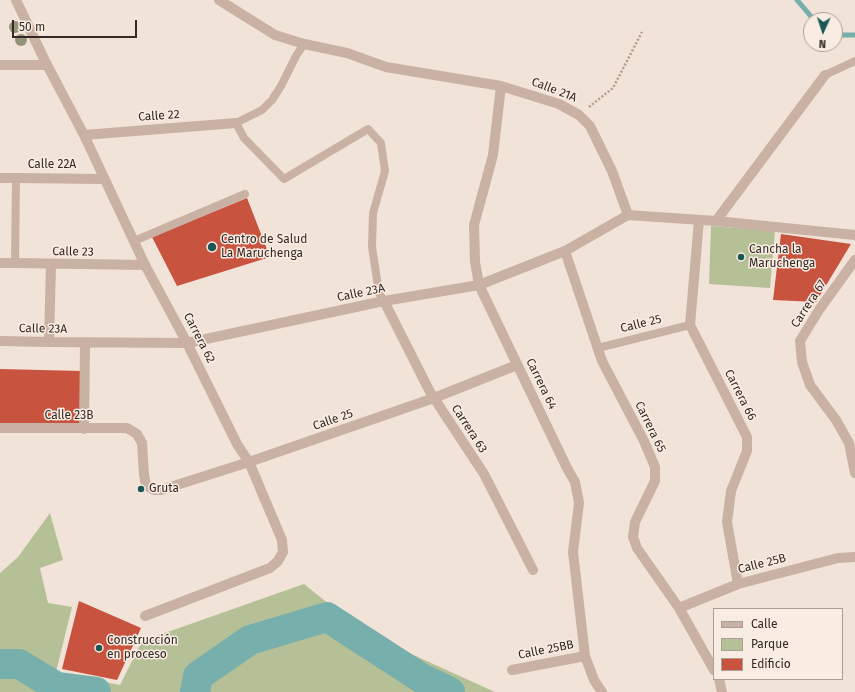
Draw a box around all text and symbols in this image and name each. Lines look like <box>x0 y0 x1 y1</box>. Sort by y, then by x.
scale bar <box>14 12 139 38</box>
north arrow <box>803 12 843 52</box>
text: 50 m <box>19 20 45 34</box>
text: N <box>818 37 826 50</box>
street label: Calle 21A <box>529 75 579 105</box>
street label: Calle 22 <box>138 107 180 125</box>
street label: Calle 22A <box>28 158 76 172</box>
place label: Centro de Salud La Maruchenga <box>221 233 307 261</box>
marker: Centro de Salud La Maruchenga <box>206 241 218 253</box>
place label: Cancha la Maruchenga <box>749 243 815 271</box>
street label: Calle 23 <box>52 244 94 260</box>
marker: Cancha la Maruchenga <box>736 252 746 262</box>
street label: Carrera 67 <box>788 277 830 331</box>
street label: Calle 23A <box>336 281 386 305</box>
street label: Carrera 62 <box>180 310 218 366</box>
street label: Calle 25 <box>619 312 663 336</box>
street label: Calle 23A <box>19 321 67 337</box>
street label: Carrera 64 <box>522 356 560 412</box>
street label: Carrera 66 <box>721 367 759 423</box>
street label: Carrera 65 <box>632 399 668 455</box>
street label: Carrera 63 <box>448 402 490 456</box>
street label: Calle 25 <box>311 406 355 434</box>
street label: Calle 23B <box>45 409 93 423</box>
place label: Gruta <box>149 482 179 496</box>
marker: Gruta <box>136 484 146 494</box>
street label: Calle 25B <box>737 551 787 577</box>
legend <box>713 608 843 680</box>
text: Calle <box>751 617 778 631</box>
place label: Construcción en proceso <box>107 634 178 662</box>
text: Parque <box>751 637 789 651</box>
street label: Calle 25BB <box>517 638 575 662</box>
marker: Construcción en proceso <box>94 643 104 653</box>
text: Edificio <box>751 657 791 671</box>

